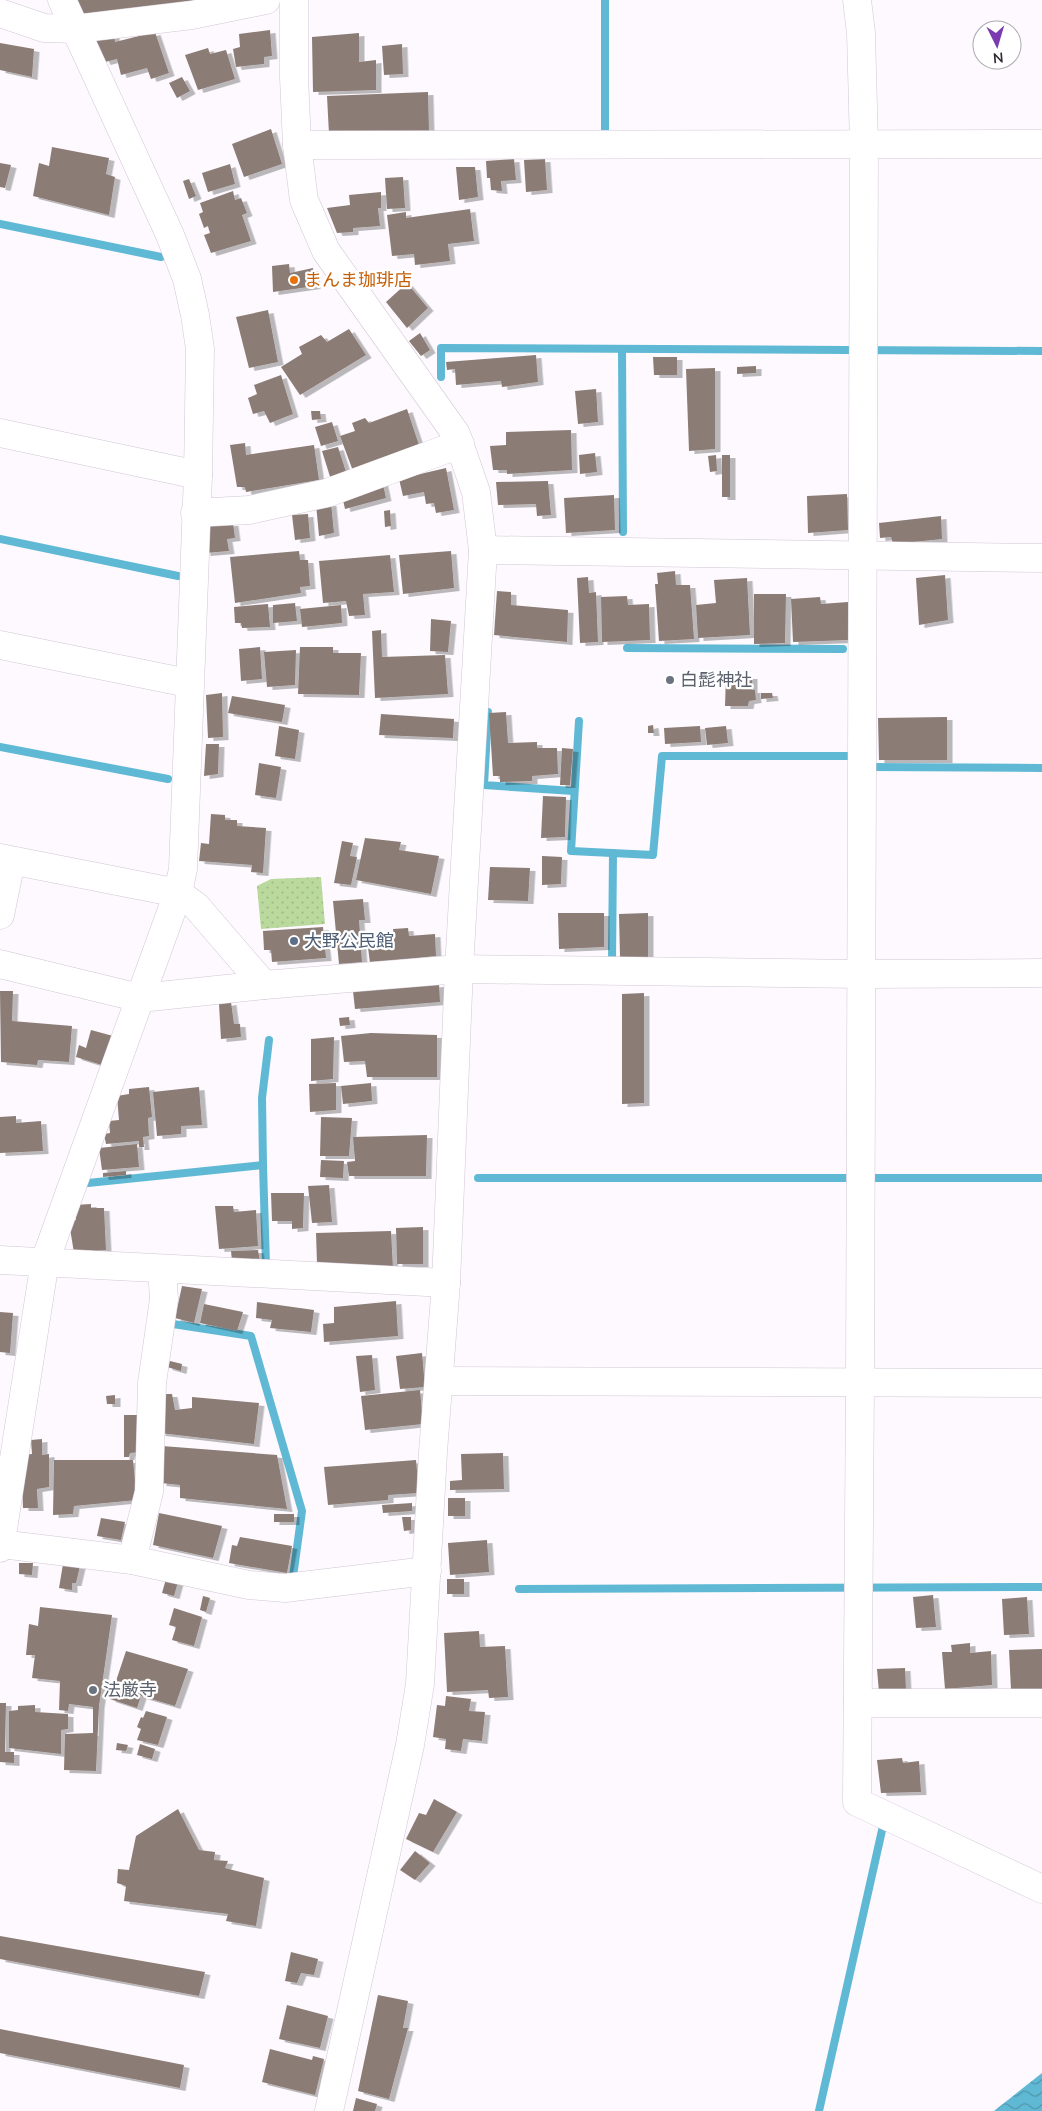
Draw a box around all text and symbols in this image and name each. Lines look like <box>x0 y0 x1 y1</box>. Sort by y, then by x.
north arrow <box>972 20 1022 70</box>
text: N <box>992 48 1004 67</box>
place label: まんま珈琲店 <box>304 268 412 292</box>
marker: まんま珈琲店 <box>288 274 300 286</box>
place label: 白髭神社 <box>680 668 752 692</box>
marker: 白髭神社 <box>664 674 676 686</box>
place label: 大野公民館 <box>304 929 394 953</box>
marker: 大野公民館 <box>288 935 300 947</box>
place label: 法厳寺 <box>103 1678 157 1702</box>
marker: 法厳寺 <box>87 1684 99 1696</box>

